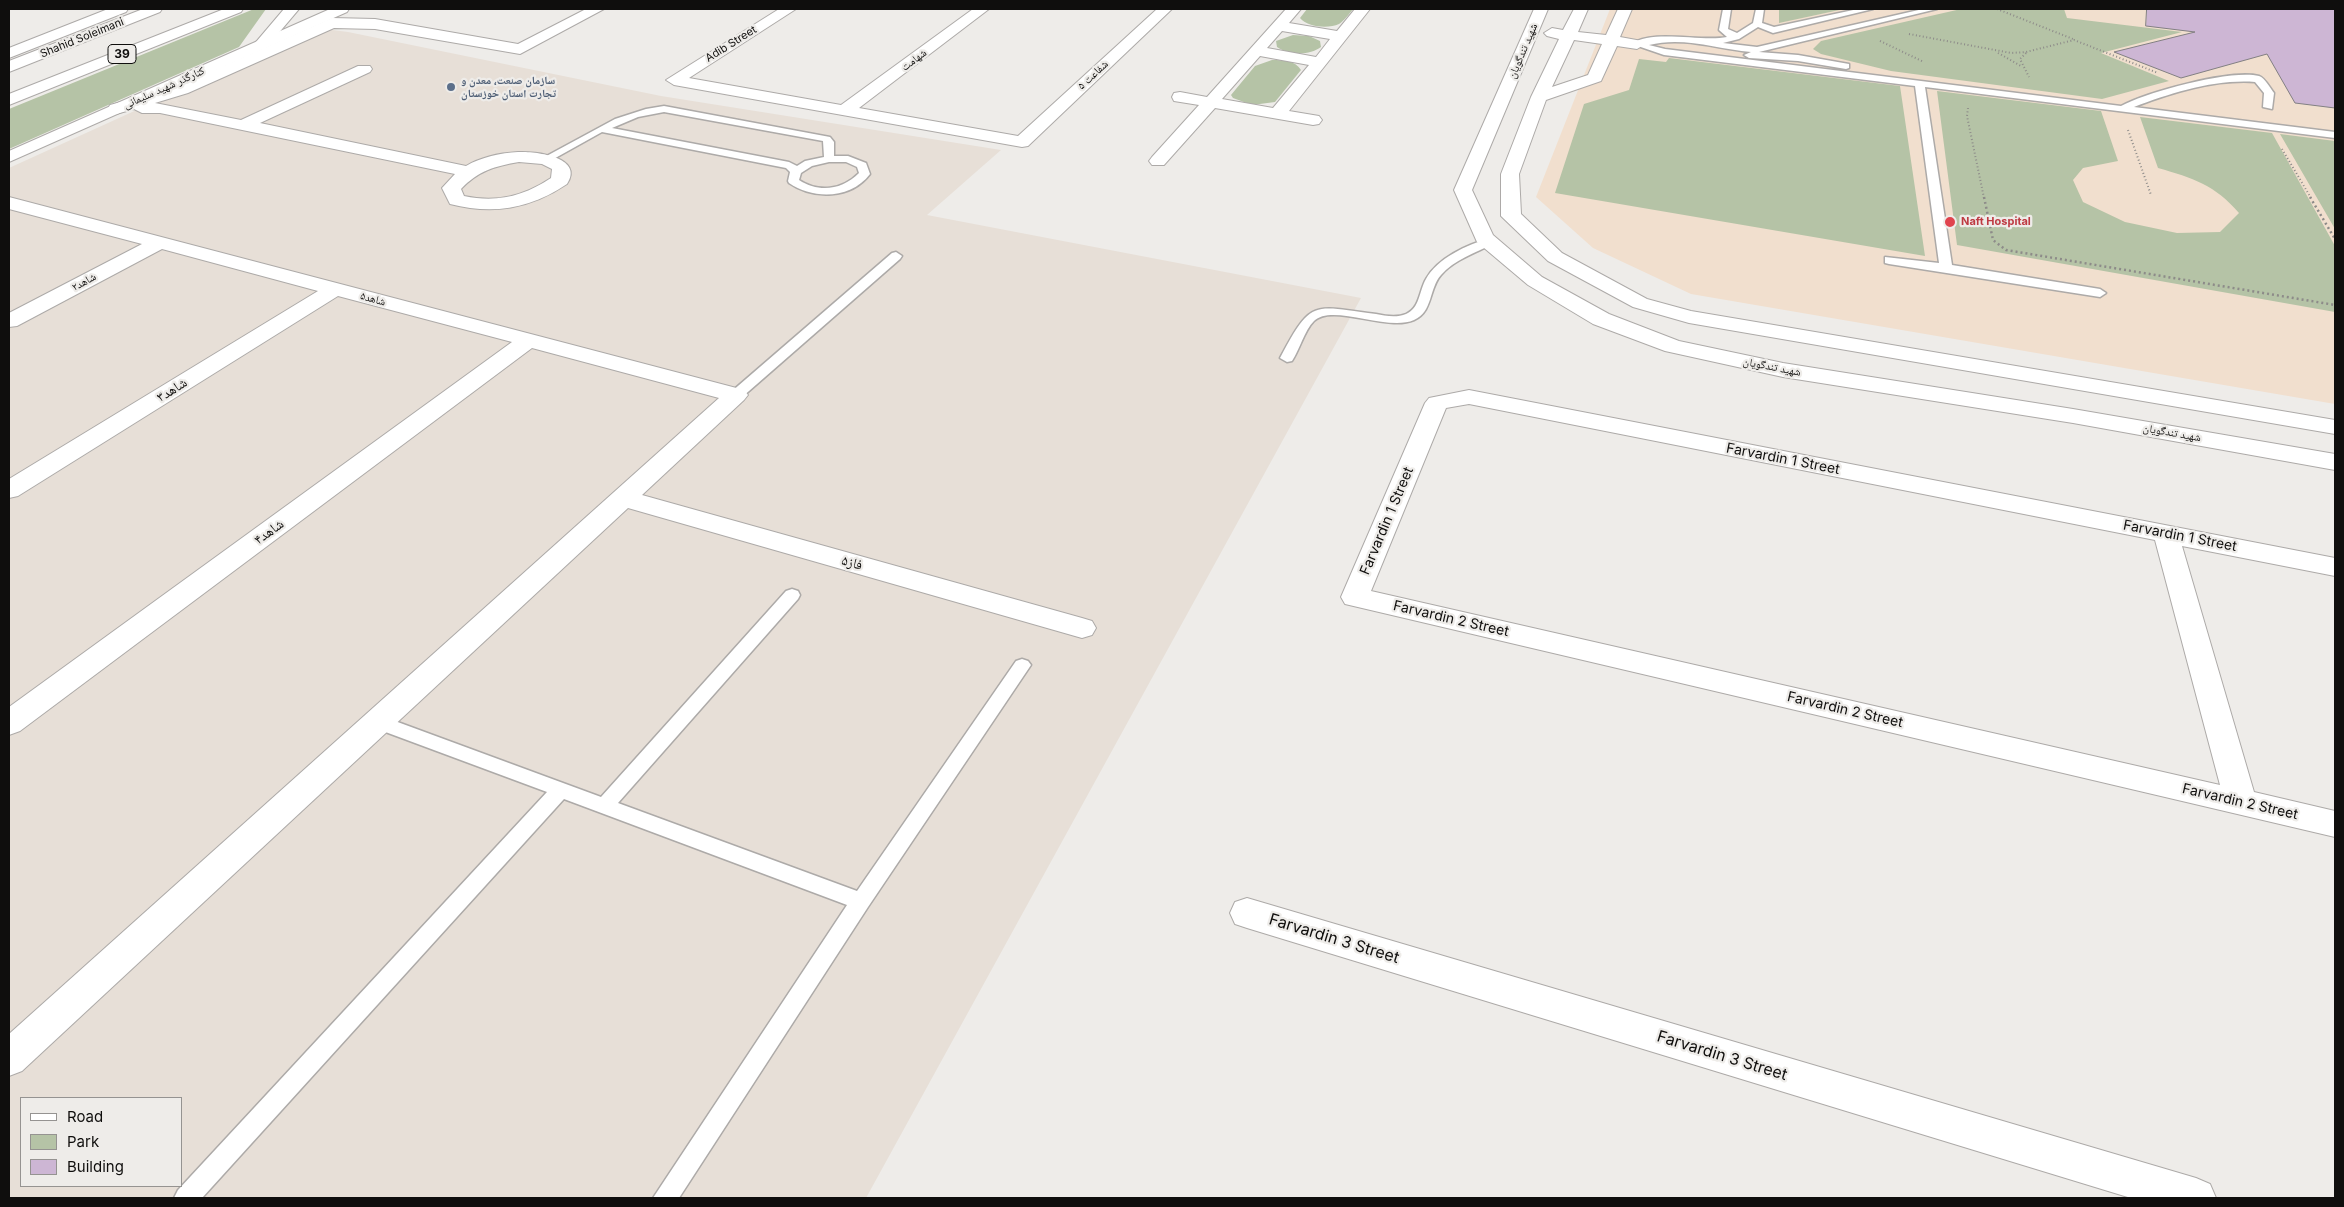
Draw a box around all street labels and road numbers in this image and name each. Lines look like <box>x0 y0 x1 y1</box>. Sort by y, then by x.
street label: Shahid Soleimani <box>38 15 126 61</box>
street label: شهید تندگویان <box>1505 21 1541 81</box>
street label: Adib Street <box>703 23 759 65</box>
road number: 39 <box>108 44 136 64</box>
street label: شهامت <box>899 46 929 74</box>
street label: شفاعت ۵ <box>1075 58 1111 92</box>
street label: کنارگذر شهید سلیمانی <box>121 64 207 112</box>
street label: شاهد۲ <box>70 270 98 294</box>
street label: شاهد۵ <box>359 289 387 309</box>
street label: شهید تندگویان <box>1742 355 1802 379</box>
street label: شاهد۳ <box>154 374 190 406</box>
street label: شهید تندگویان <box>2142 421 2202 445</box>
street label: Farvardin 1 Street <box>1725 440 1841 478</box>
street label: Farvardin 1 Street <box>1357 465 1417 577</box>
street label: شاهد۴ <box>251 516 287 548</box>
street label: Farvardin 1 Street <box>2122 517 2238 555</box>
street label: فاز۵ <box>840 552 864 574</box>
street label: Farvardin 2 Street <box>1392 598 1510 640</box>
street label: Farvardin 2 Street <box>1786 689 1904 731</box>
street label: Farvardin 2 Street <box>2181 781 2299 823</box>
street label: Farvardin 3 Street <box>1267 910 1401 968</box>
street label: Farvardin 3 Street <box>1655 1027 1789 1085</box>

